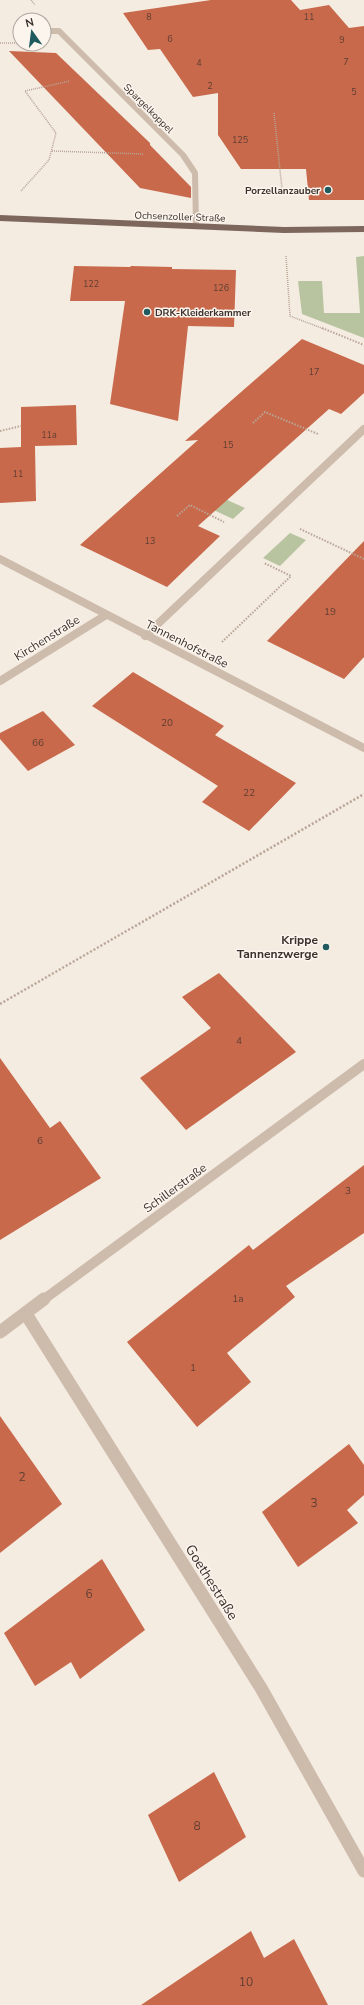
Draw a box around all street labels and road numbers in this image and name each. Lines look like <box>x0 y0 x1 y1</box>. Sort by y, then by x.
street label: Spargelkoppel <box>120 81 176 137</box>
street label: Ochsenzoller Straße <box>134 208 226 226</box>
street label: Kirchenstraße <box>11 612 83 664</box>
street label: Tannenhofstraße <box>143 616 231 672</box>
street label: Schillerstraße <box>140 1160 210 1216</box>
street label: Goethestraße <box>181 1541 242 1624</box>

